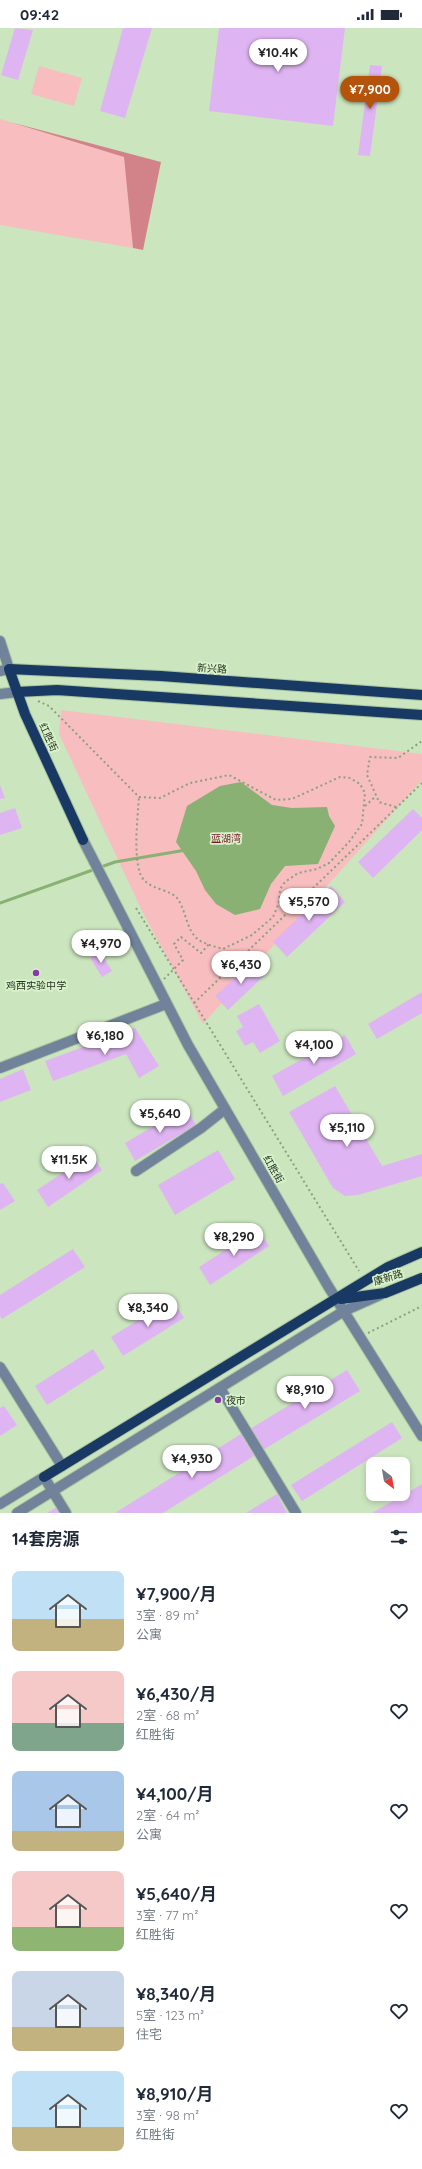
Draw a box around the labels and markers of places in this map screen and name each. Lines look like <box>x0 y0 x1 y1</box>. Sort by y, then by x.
pin: ¥10.4K <box>245 39 311 73</box>
pin: ¥7,900 <box>337 76 403 110</box>
pin: ¥5,570 <box>276 888 342 922</box>
pin: ¥4,970 <box>68 930 134 964</box>
pin: ¥6,430 <box>208 951 274 985</box>
marker: 鸡西实验中学 <box>31 968 41 978</box>
place label: 鸡西实验中学 <box>6 979 66 992</box>
pin: ¥6,180 <box>72 1022 138 1056</box>
pin: ¥4,100 <box>281 1031 347 1065</box>
pin: ¥5,640 <box>127 1100 193 1134</box>
pin: ¥5,110 <box>314 1114 380 1148</box>
pin: ¥11.5K <box>36 1146 102 1180</box>
pin: ¥8,290 <box>201 1223 267 1257</box>
pin: ¥8,340 <box>115 1294 181 1328</box>
pin: ¥8,910 <box>272 1376 338 1410</box>
place label: 夜市 <box>226 1394 246 1407</box>
marker: 夜市 <box>213 1395 223 1405</box>
pin: ¥4,930 <box>159 1445 225 1479</box>

